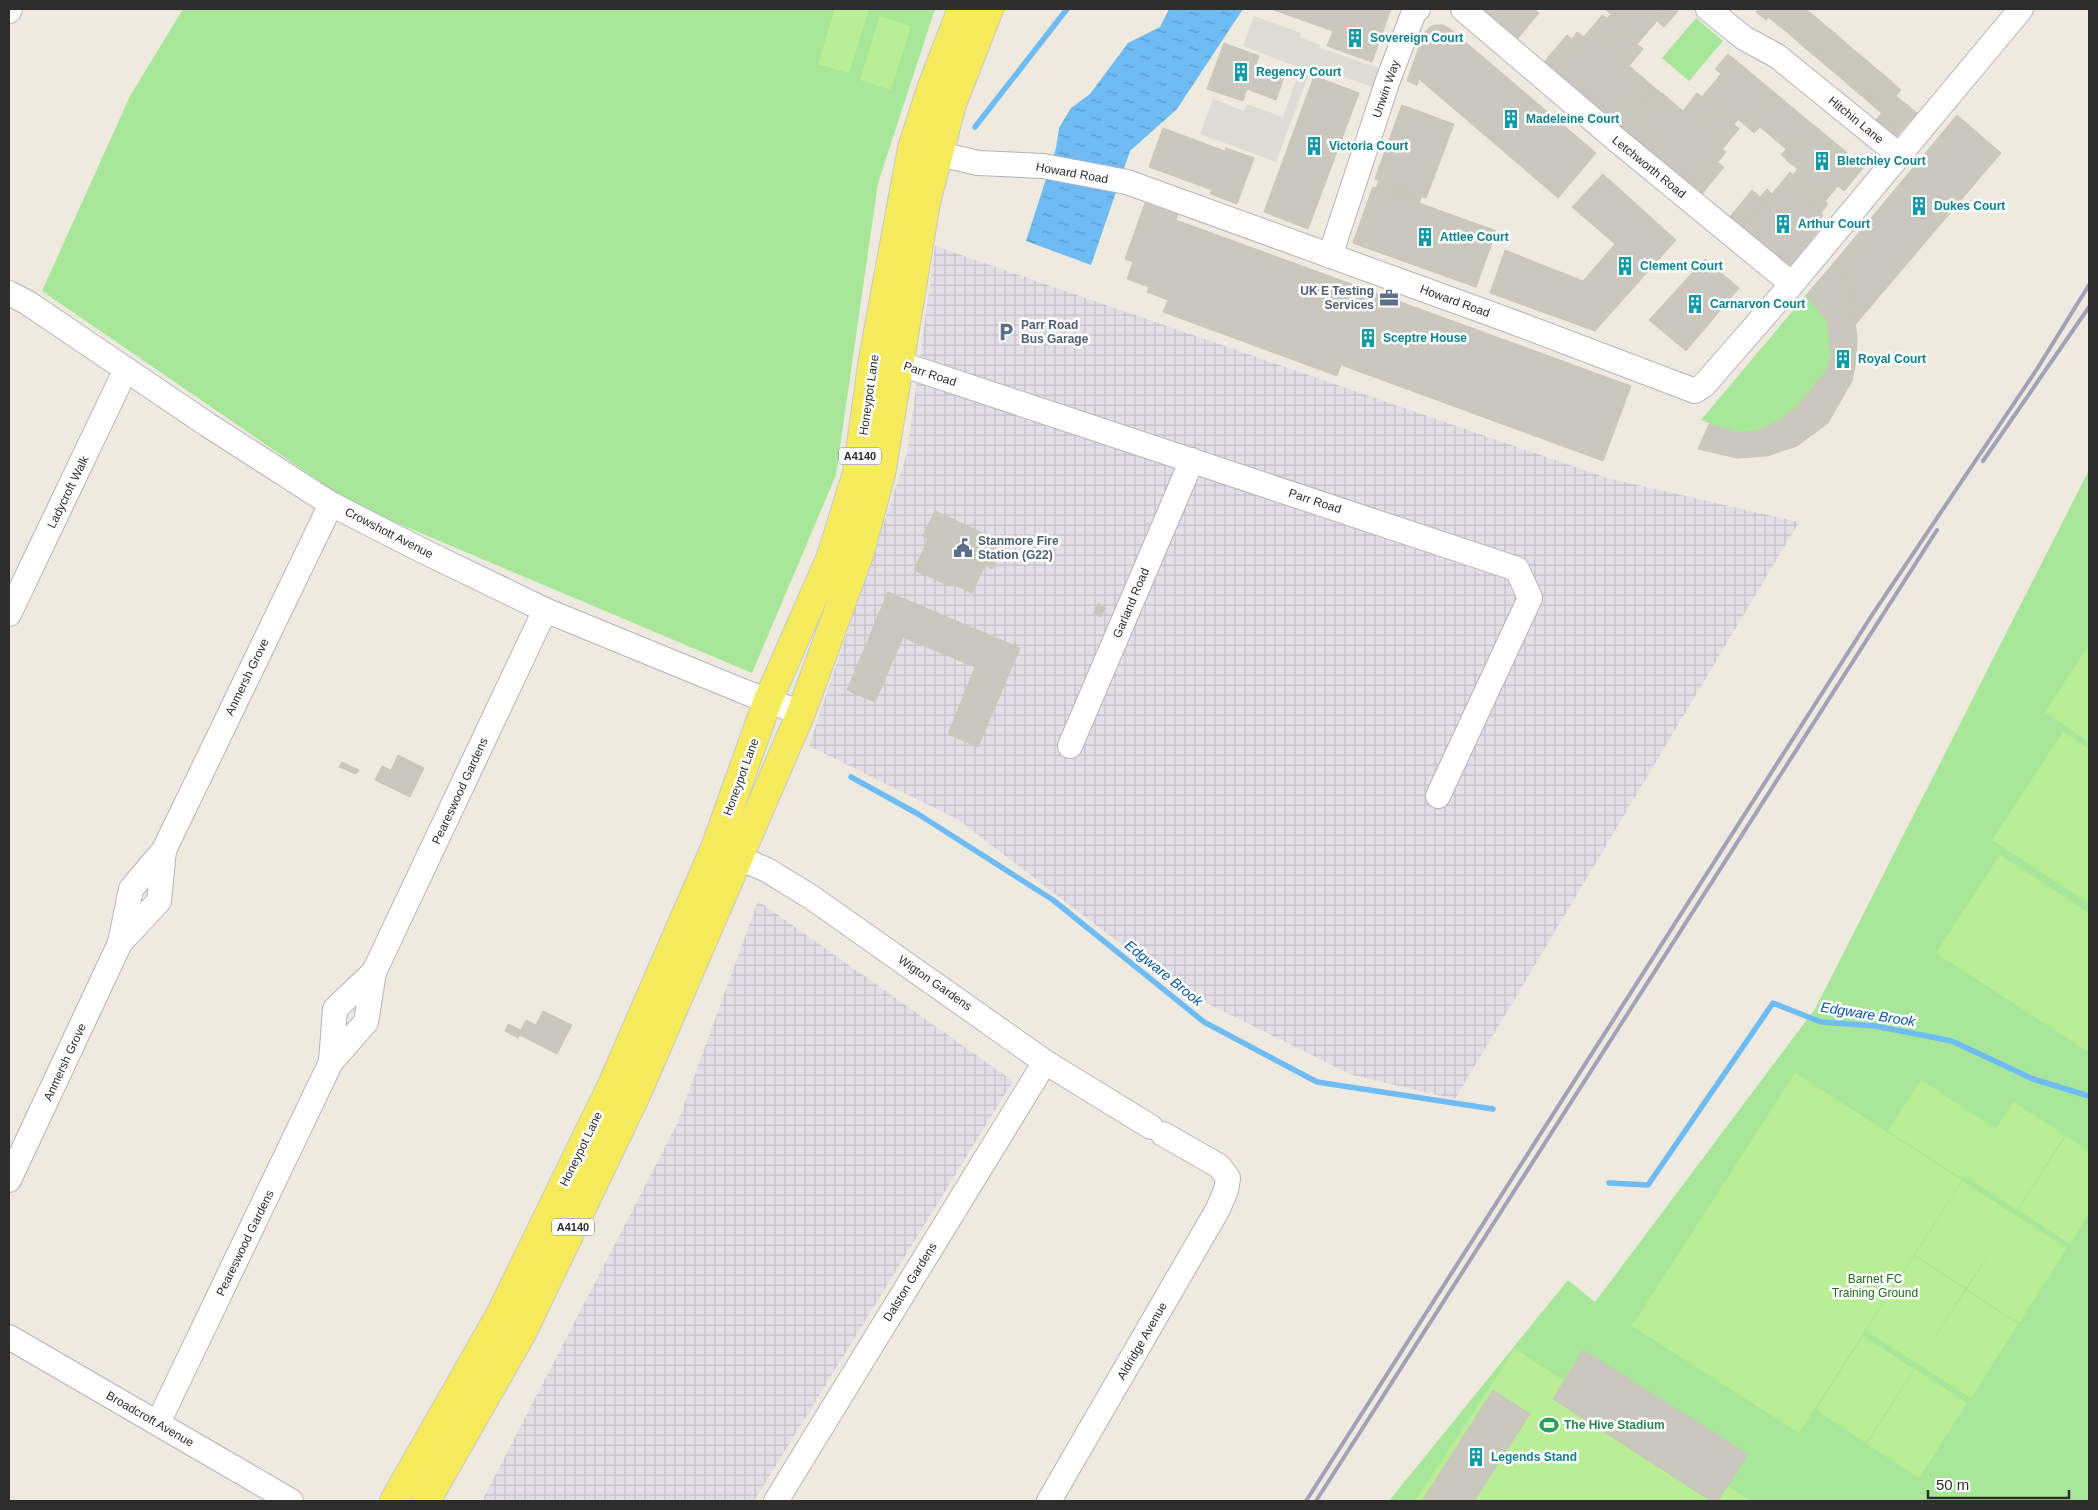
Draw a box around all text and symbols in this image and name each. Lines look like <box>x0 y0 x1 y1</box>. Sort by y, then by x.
building icon: Sovereign Court <box>1344 27 1366 49</box>
place label: Sovereign Court <box>1370 31 1463 45</box>
street label: Unwin Way <box>1370 58 1402 120</box>
building icon: Regency Court <box>1230 61 1252 83</box>
place label: Regency Court <box>1256 65 1341 79</box>
street label: Hitchin Lane <box>1826 94 1887 147</box>
building icon: Madeleine Court <box>1500 108 1522 130</box>
place label: Madeleine Court <box>1526 112 1619 126</box>
street label: Letchworth Road <box>1609 133 1689 201</box>
building icon: Victoria Court <box>1303 135 1325 157</box>
place label: Victoria Court <box>1329 139 1408 153</box>
building icon: Bletchley Court <box>1811 150 1833 172</box>
place label: Bletchley Court <box>1837 154 1926 168</box>
street label: Howard Road <box>1035 160 1109 186</box>
building icon: Dukes Court <box>1908 195 1930 217</box>
place label: Dukes Court <box>1934 199 2005 213</box>
building icon: Arthur Court <box>1772 213 1794 235</box>
place label: Arthur Court <box>1798 217 1870 231</box>
building icon: Attlee Court <box>1414 226 1436 248</box>
place label: Attlee Court <box>1440 230 1509 244</box>
building icon: Clement Court <box>1614 255 1636 277</box>
place label: Clement Court <box>1640 259 1723 273</box>
street label: Howard Road <box>1418 282 1492 320</box>
place label: UK E Testing Services <box>1300 284 1374 312</box>
office icon: UK E Testing Services <box>1378 287 1400 309</box>
building icon: Carnarvon Court <box>1684 293 1706 315</box>
place label: Carnarvon Court <box>1710 297 1805 311</box>
place label: Parr Road Bus Garage <box>1021 318 1089 346</box>
parking icon: Parr Road Bus Garage <box>995 321 1017 343</box>
building icon: Sceptre House <box>1357 327 1379 349</box>
place label: Sceptre House <box>1383 331 1467 345</box>
building icon: Royal Court <box>1832 348 1854 370</box>
place label: Royal Court <box>1858 352 1926 366</box>
street label: Honeypot Lane <box>856 353 882 436</box>
street label: Parr Road <box>902 359 958 389</box>
road number: A4140 <box>839 448 881 464</box>
street label: Ladycroft Walk <box>44 453 92 531</box>
street label: Parr Road <box>1287 486 1343 516</box>
street label: Crowshott Avenue <box>343 505 436 561</box>
place label: Stanmore Fire Station (G22) <box>978 534 1059 562</box>
public building icon: Stanmore Fire Station (G22) <box>952 537 974 559</box>
street label: Garland Road <box>1110 566 1152 640</box>
street label: Anmersh Grove <box>222 636 272 718</box>
street label: Peareswood Gardens <box>429 735 491 847</box>
street label: Honeypot Lane <box>721 736 762 818</box>
water label: Edgware Brook <box>1122 937 1207 1010</box>
street label: Wigton Gardens <box>895 952 975 1014</box>
water label: Edgware Brook <box>1819 999 1918 1030</box>
street label: Anmersh Grove <box>41 1021 89 1103</box>
street label: Honeypot Lane <box>557 1109 605 1189</box>
street label: Peareswood Gardens <box>213 1188 277 1298</box>
road number: A4140 <box>552 1218 594 1236</box>
street label: Dalston Gardens <box>880 1240 940 1324</box>
park label: Barnet FC Training Ground <box>1832 1272 1918 1300</box>
street label: Aldridge Avenue <box>1114 1299 1170 1382</box>
street label: Broadcroft Avenue <box>104 1388 196 1450</box>
sports icon: The Hive Stadium <box>1538 1414 1560 1436</box>
place label: The Hive Stadium <box>1564 1418 1665 1432</box>
building icon: Legends Stand <box>1465 1446 1487 1468</box>
place label: Legends Stand <box>1491 1450 1577 1464</box>
scale bar <box>1928 1468 2069 1500</box>
text: 50 m <box>1936 1476 1969 1493</box>

